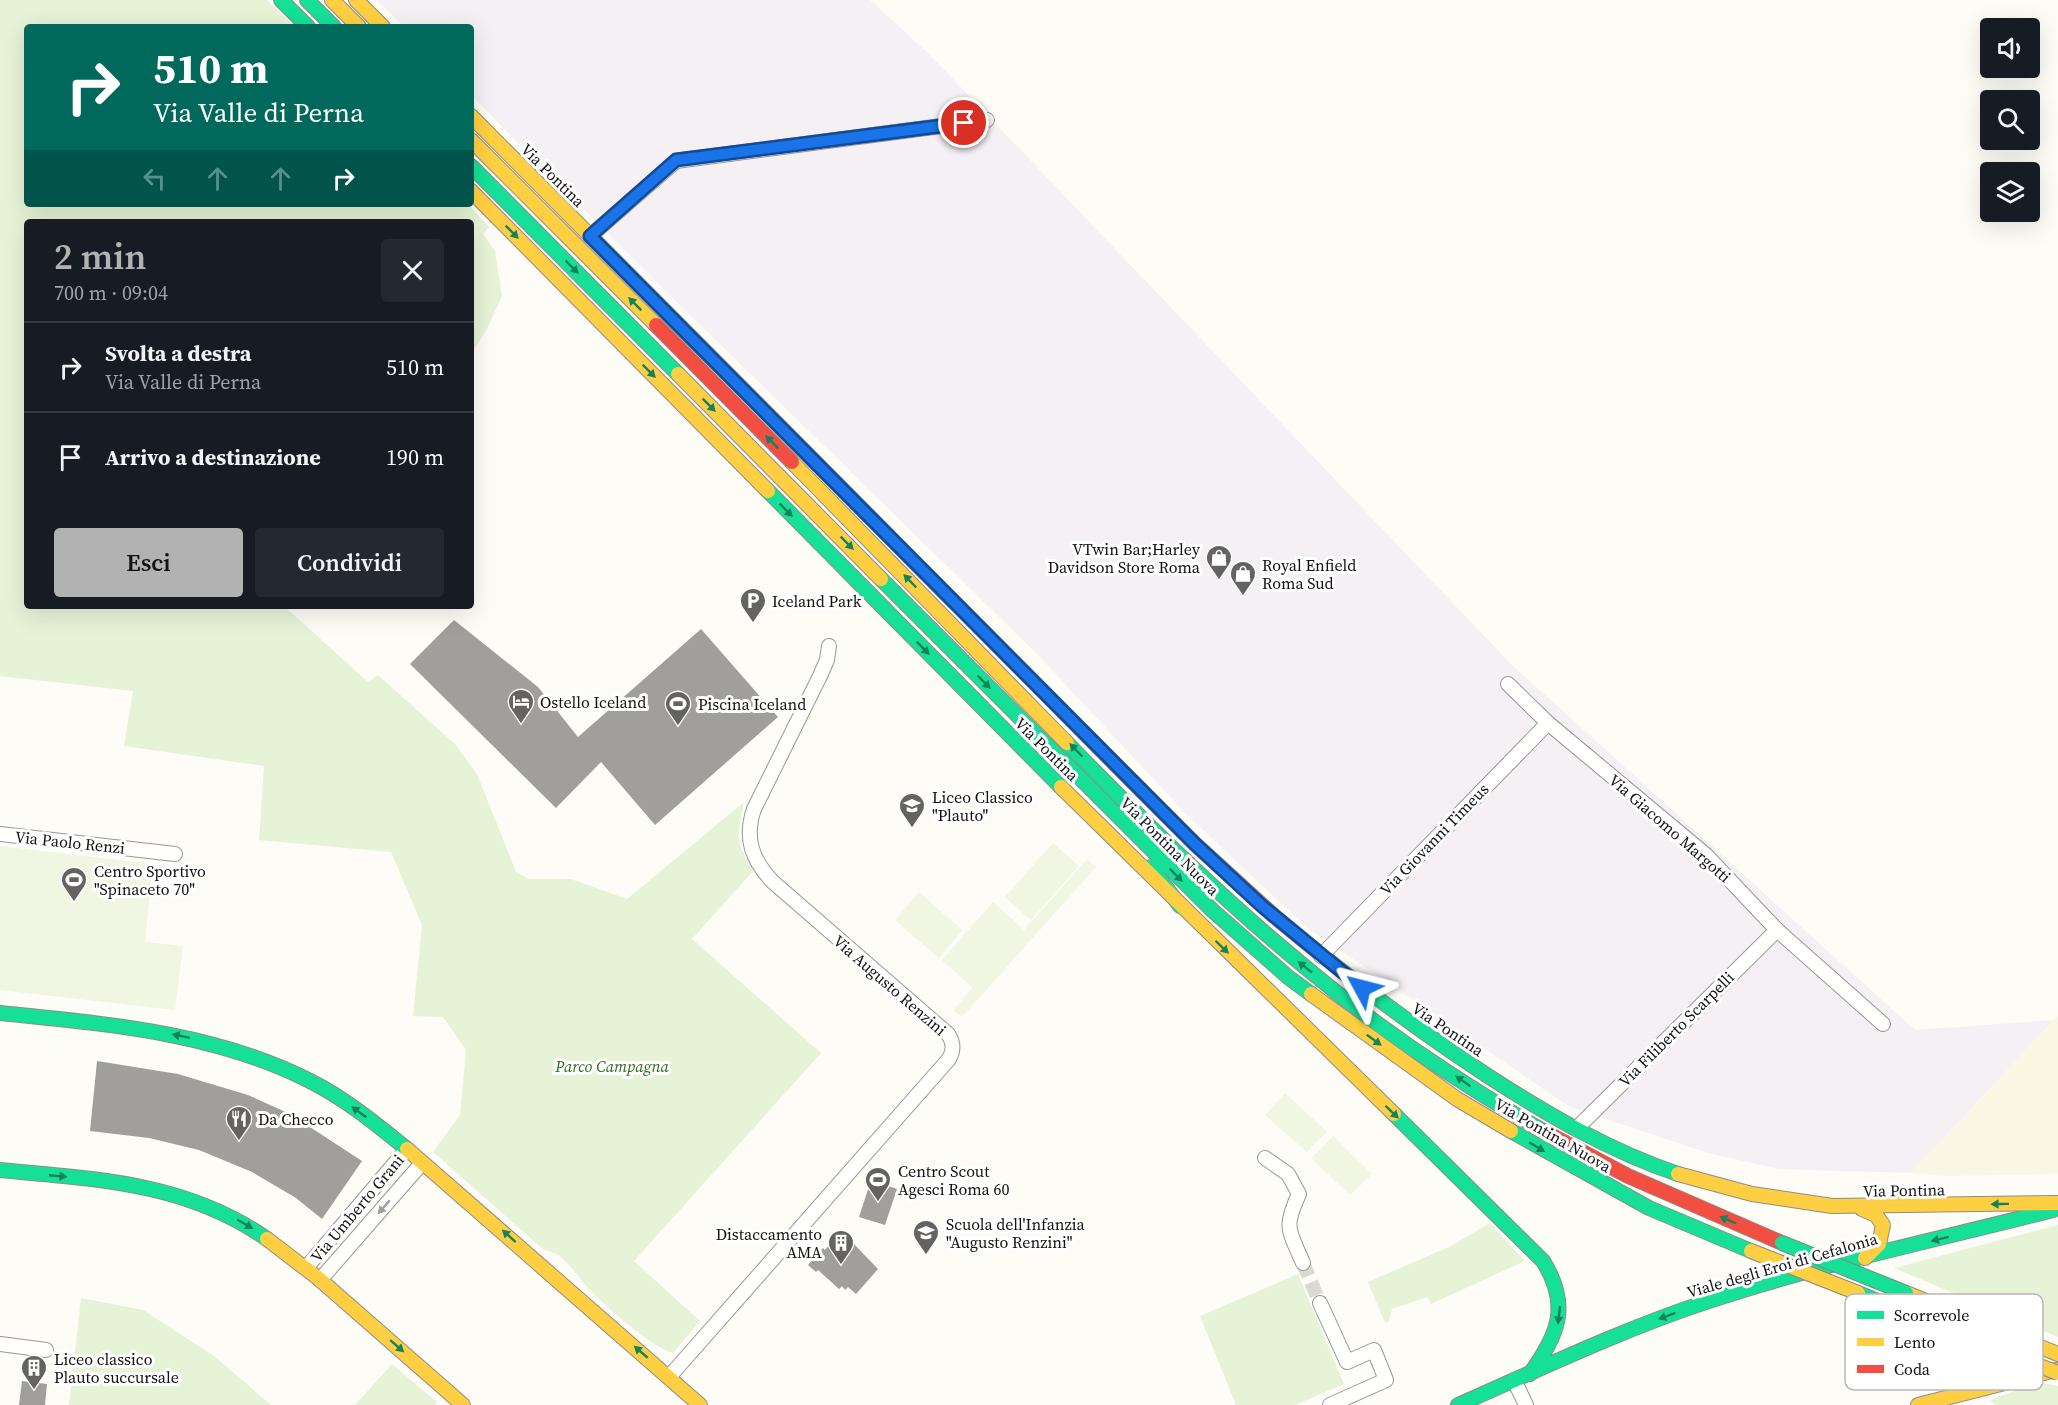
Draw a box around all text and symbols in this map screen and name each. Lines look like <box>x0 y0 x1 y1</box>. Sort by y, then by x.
map controls <box>1980 18 2040 222</box>
button: sound <box>1980 18 2040 78</box>
text: 510 m <box>153 39 268 97</box>
icon: right <box>54 48 132 126</box>
button: search <box>1980 90 2040 150</box>
text: Via Valle di Perna <box>153 94 364 131</box>
pin <box>938 97 989 148</box>
icon: arrive <box>947 106 980 139</box>
street label: Via Pontina <box>516 138 590 212</box>
icon: left <box>138 162 171 195</box>
icon: ahead <box>201 162 234 195</box>
icon: ahead <box>264 162 297 195</box>
icon: right <box>327 162 360 195</box>
button: layers <box>1980 162 2040 222</box>
one-way arrow <box>505 225 519 240</box>
text: 2 min <box>54 232 146 281</box>
button: close <box>381 239 444 302</box>
one-way arrow <box>564 259 578 273</box>
text: 700 m · 09:04 <box>54 279 168 307</box>
one-way arrow <box>628 298 642 312</box>
text: Svolta a destra <box>105 338 251 368</box>
icon: right <box>54 351 87 384</box>
text: 510 m <box>386 352 444 382</box>
one-way arrow <box>642 363 656 377</box>
text: Via Valle di Perna <box>105 368 261 396</box>
one-way arrow <box>702 398 716 412</box>
one-way arrow <box>766 436 780 450</box>
icon: arrive <box>54 441 87 474</box>
text: Arrivo a destinazione <box>105 442 321 472</box>
text: 190 m <box>386 442 444 472</box>
one-way arrow <box>779 502 793 516</box>
button: Esci <box>54 528 243 597</box>
button: Condividi <box>255 528 444 597</box>
one-way arrow <box>839 536 853 550</box>
place label: VTwin Bar;Harley Davidson Store Roma <box>1048 538 1201 578</box>
shop icon: VTwin Bar;Harley Davidson Store Roma <box>1204 543 1234 581</box>
place label: Royal Enfield Roma Sud <box>1262 554 1356 594</box>
shop icon: Royal Enfield Roma Sud <box>1228 559 1258 597</box>
one-way arrow <box>903 574 917 588</box>
parking icon: Iceland Park <box>738 586 768 624</box>
place label: Iceland Park <box>772 590 862 612</box>
one-way arrow <box>916 641 930 655</box>
one-way arrow <box>976 675 991 689</box>
hotel icon: Ostello Iceland <box>506 687 536 725</box>
sports icon: Piscina Iceland <box>663 689 693 727</box>
place label: Ostello Iceland <box>540 691 646 713</box>
place label: Piscina Iceland <box>698 693 806 715</box>
street label: Via Pontina <box>1010 712 1084 786</box>
one-way arrow <box>1069 744 1083 758</box>
street label: Via Giacomo Margotti <box>1604 769 1736 887</box>
street label: Via Giovanni Timeus <box>1375 778 1493 900</box>
place label: Liceo Classico "Plauto" <box>932 786 1033 826</box>
school or university icon: Liceo Classico "Plauto" <box>897 791 927 829</box>
street label: Via Pontina Nuova <box>1116 792 1225 901</box>
street label: Via Paolo Renzi <box>14 825 126 859</box>
place label: Centro Sportivo "Spinaceto 70" <box>94 860 206 900</box>
sports icon: Centro Sportivo "Spinaceto 70" <box>59 865 89 903</box>
one-way arrow <box>1169 868 1183 882</box>
street label: Via Augusto Renzini <box>829 930 951 1040</box>
one-way arrow <box>1215 940 1230 954</box>
position arrow <box>1330 956 1394 1020</box>
one-way arrow <box>1297 961 1313 974</box>
street label: Via Filiberto Scarpelli <box>1613 966 1739 1092</box>
street label: Via Pontina <box>1408 997 1489 1062</box>
one-way arrow <box>172 1030 190 1040</box>
one-way arrow <box>1366 1034 1381 1046</box>
park label: Parco Campagna <box>554 1055 669 1077</box>
one-way arrow <box>1455 1076 1471 1087</box>
street label: Via Pontina Nuova <box>1491 1093 1616 1178</box>
restaurant icon: Da Checco <box>224 1104 254 1142</box>
one-way arrow <box>1384 1105 1398 1119</box>
one-way arrow <box>351 1106 366 1118</box>
place label: Da Checco <box>258 1108 334 1130</box>
one-way arrow <box>1529 1142 1546 1152</box>
street label: Via Umberto Grani <box>305 1149 409 1267</box>
place label: Centro Scout Agesci Roma 60 <box>898 1160 1010 1200</box>
sports icon: Centro Scout Agesci Roma 60 <box>863 1165 893 1203</box>
one-way arrow <box>49 1171 68 1181</box>
street label: Via Pontina <box>1863 1178 1946 1202</box>
one-way arrow <box>378 1199 391 1214</box>
one-way arrow <box>1990 1200 2009 1209</box>
place label: Scuola dell'Infanzia "Augusto Renzini" <box>946 1213 1086 1253</box>
one-way arrow <box>1719 1215 1737 1224</box>
school or university icon: Scuola dell'Infanzia "Augusto Renzini" <box>911 1218 941 1256</box>
one-way arrow <box>237 1219 254 1229</box>
place label: Distaccamento AMA <box>716 1223 822 1263</box>
street label: Viale degli Eroi di Cefalonia <box>1684 1227 1881 1303</box>
building icon: Distaccamento AMA <box>826 1228 856 1266</box>
one-way arrow <box>501 1229 516 1243</box>
one-way arrow <box>1931 1235 1949 1245</box>
legend <box>1845 1294 2043 1390</box>
text: Scorrevole <box>1894 1304 1969 1326</box>
one-way arrow <box>1554 1306 1563 1325</box>
one-way arrow <box>1658 1312 1676 1321</box>
text: Lento <box>1894 1331 1936 1353</box>
one-way arrow <box>389 1340 405 1353</box>
one-way arrow <box>634 1346 649 1359</box>
place label: Liceo classico Plauto succursale <box>54 1348 179 1388</box>
building icon: Liceo classico Plauto succursale <box>19 1353 49 1391</box>
text: Coda <box>1894 1358 1931 1380</box>

